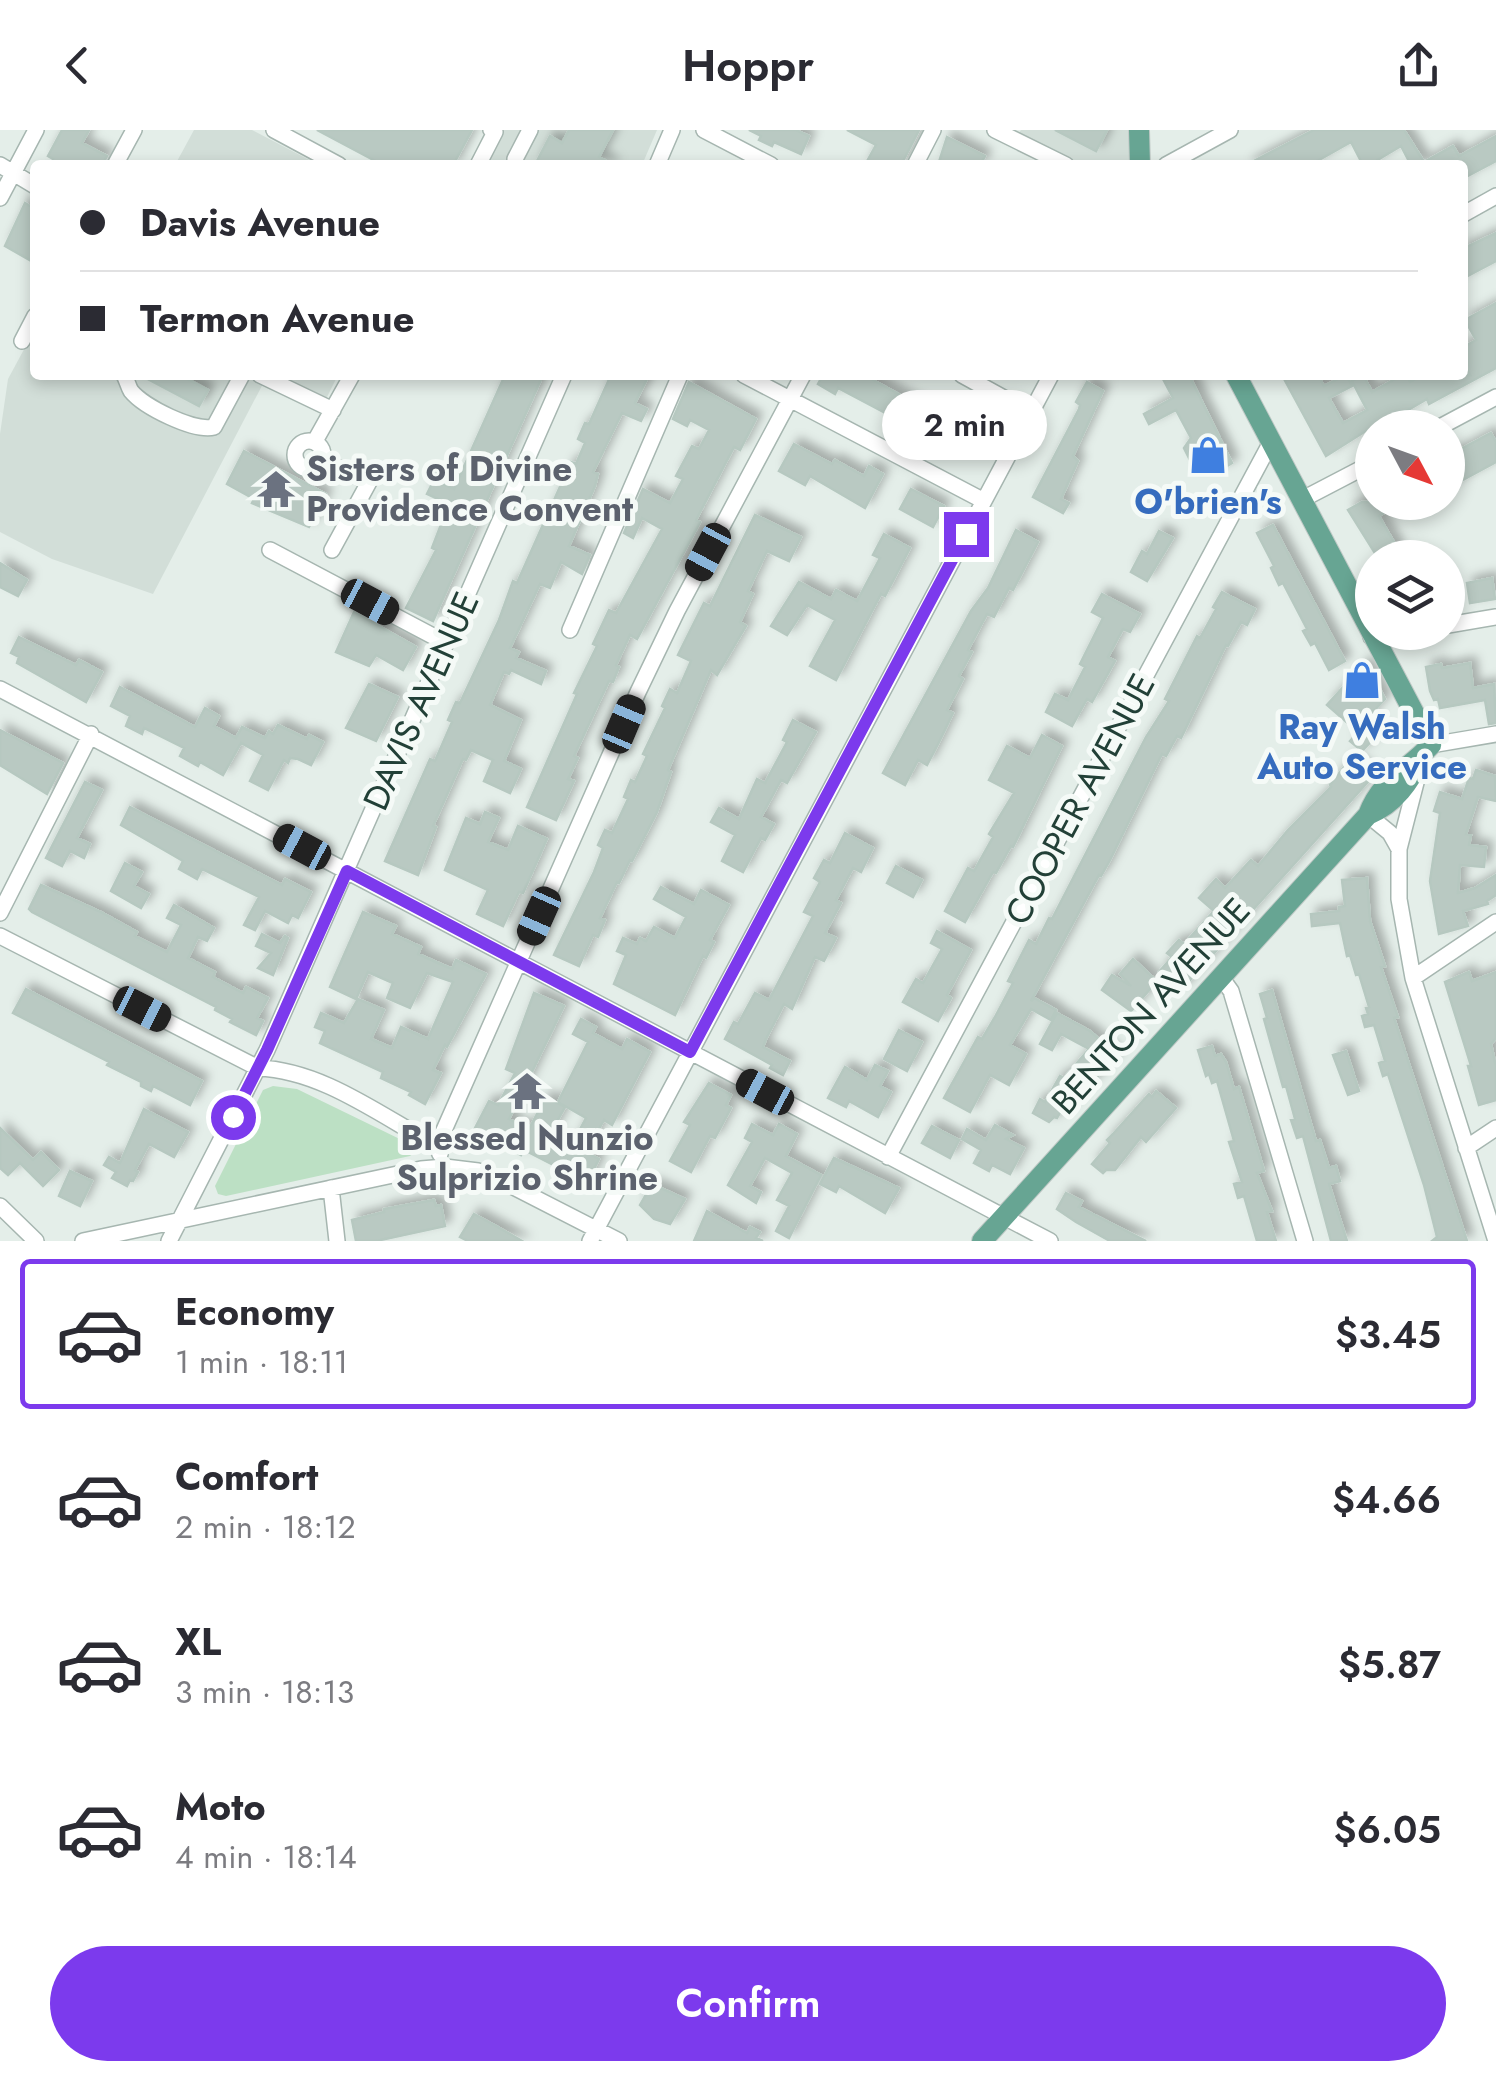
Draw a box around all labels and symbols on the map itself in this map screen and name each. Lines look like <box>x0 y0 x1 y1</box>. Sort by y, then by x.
callout: 2 min <box>884 389 1048 459</box>
north arrow <box>1355 410 1465 520</box>
shop icon: O'brien's <box>1187 434 1229 476</box>
place label: Sisters of Divine Providence Convent <box>306 444 633 534</box>
temple icon: Sisters of Divine Providence Convent <box>255 468 297 510</box>
place label: O'brien's <box>1134 477 1282 527</box>
route end <box>944 512 989 557</box>
car <box>681 518 735 586</box>
car <box>336 575 404 629</box>
street label: DAVIS AVENUE <box>351 584 491 818</box>
shop icon: Ray Walsh Auto Service <box>1341 659 1383 701</box>
street label: COOPER AVENUE <box>993 665 1167 933</box>
car <box>598 691 650 757</box>
place label: Ray Walsh Auto Service <box>1256 702 1467 792</box>
car <box>268 820 336 874</box>
car <box>513 882 565 950</box>
street label: BENTON AVENUE <box>1040 887 1262 1125</box>
car <box>108 982 176 1036</box>
car <box>731 1065 799 1119</box>
temple icon: Blessed Nunzio Sulprizio Shrine <box>506 1070 548 1112</box>
route start <box>211 1095 256 1140</box>
place label: Blessed Nunzio Sulprizio Shrine <box>396 1113 658 1203</box>

